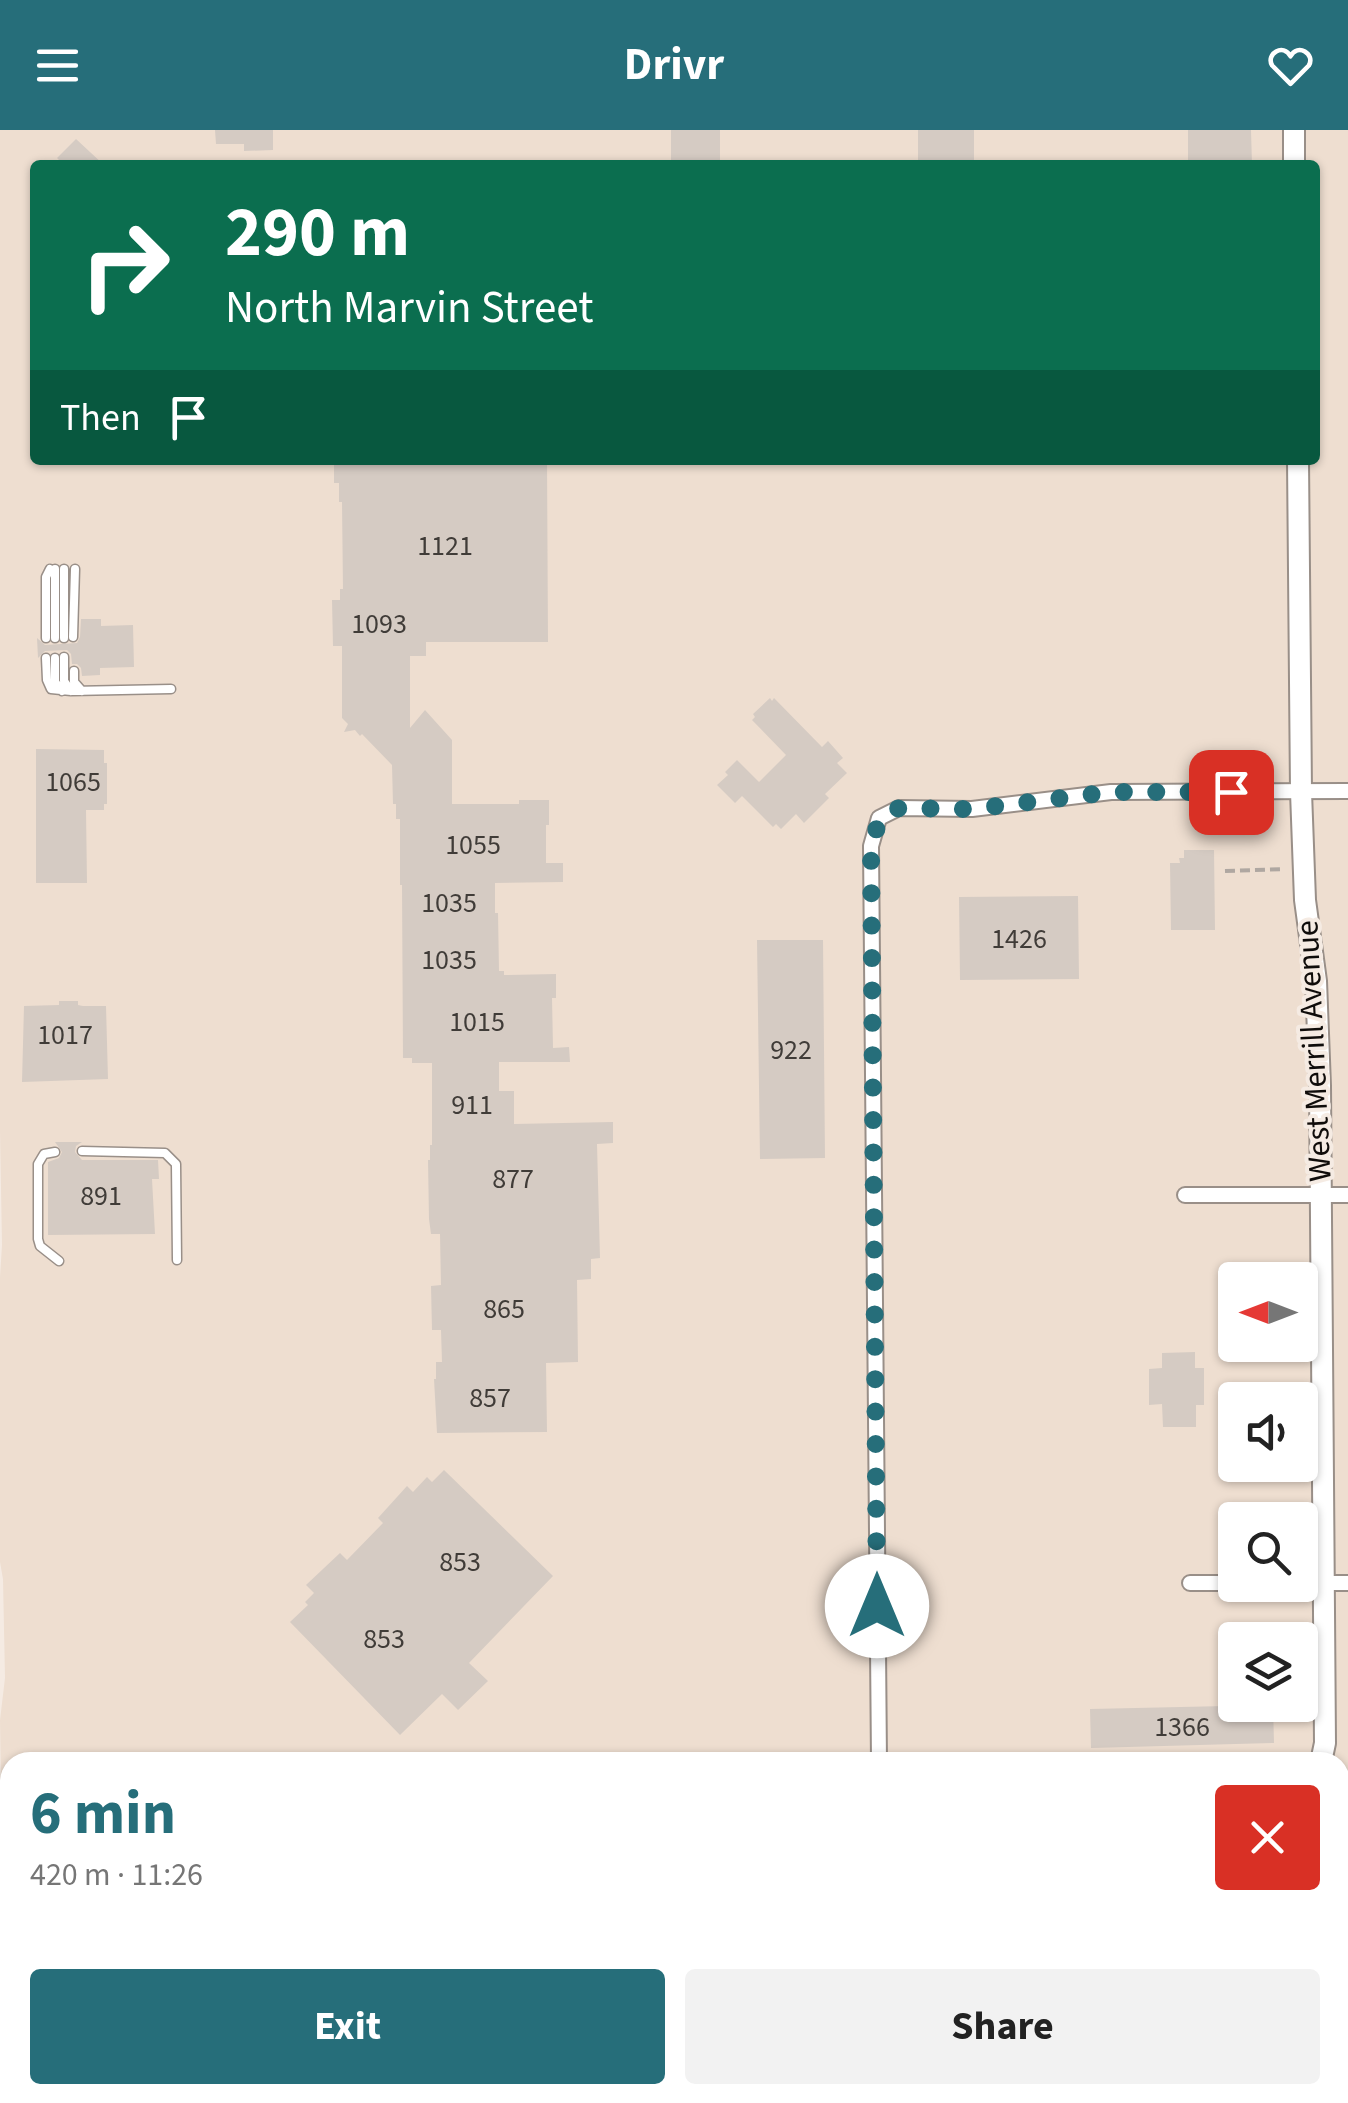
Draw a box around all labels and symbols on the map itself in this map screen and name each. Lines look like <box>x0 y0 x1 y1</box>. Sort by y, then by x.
house number: 1121 <box>417 526 473 566</box>
house number: 1093 <box>351 604 407 644</box>
pin <box>1189 750 1274 835</box>
house number: 1065 <box>45 762 101 802</box>
house number: 1055 <box>445 825 501 865</box>
house number: 1035 <box>421 883 477 923</box>
house number: 1426 <box>991 919 1047 959</box>
street label: West Merrill Avenue <box>1284 919 1344 1183</box>
house number: 1035 <box>421 940 477 980</box>
house number: 1015 <box>449 1002 505 1042</box>
house number: 1017 <box>37 1015 93 1055</box>
house number: 922 <box>770 1030 812 1070</box>
house number: 911 <box>451 1085 493 1125</box>
house number: 877 <box>492 1159 534 1199</box>
house number: 891 <box>80 1176 122 1216</box>
north arrow <box>1218 1262 1318 1362</box>
house number: 865 <box>483 1289 525 1329</box>
house number: 857 <box>469 1378 511 1418</box>
house number: 853 <box>439 1542 481 1582</box>
position arrow <box>825 1554 929 1658</box>
house number: 853 <box>363 1619 405 1659</box>
house number: 1366 <box>1154 1707 1210 1747</box>

